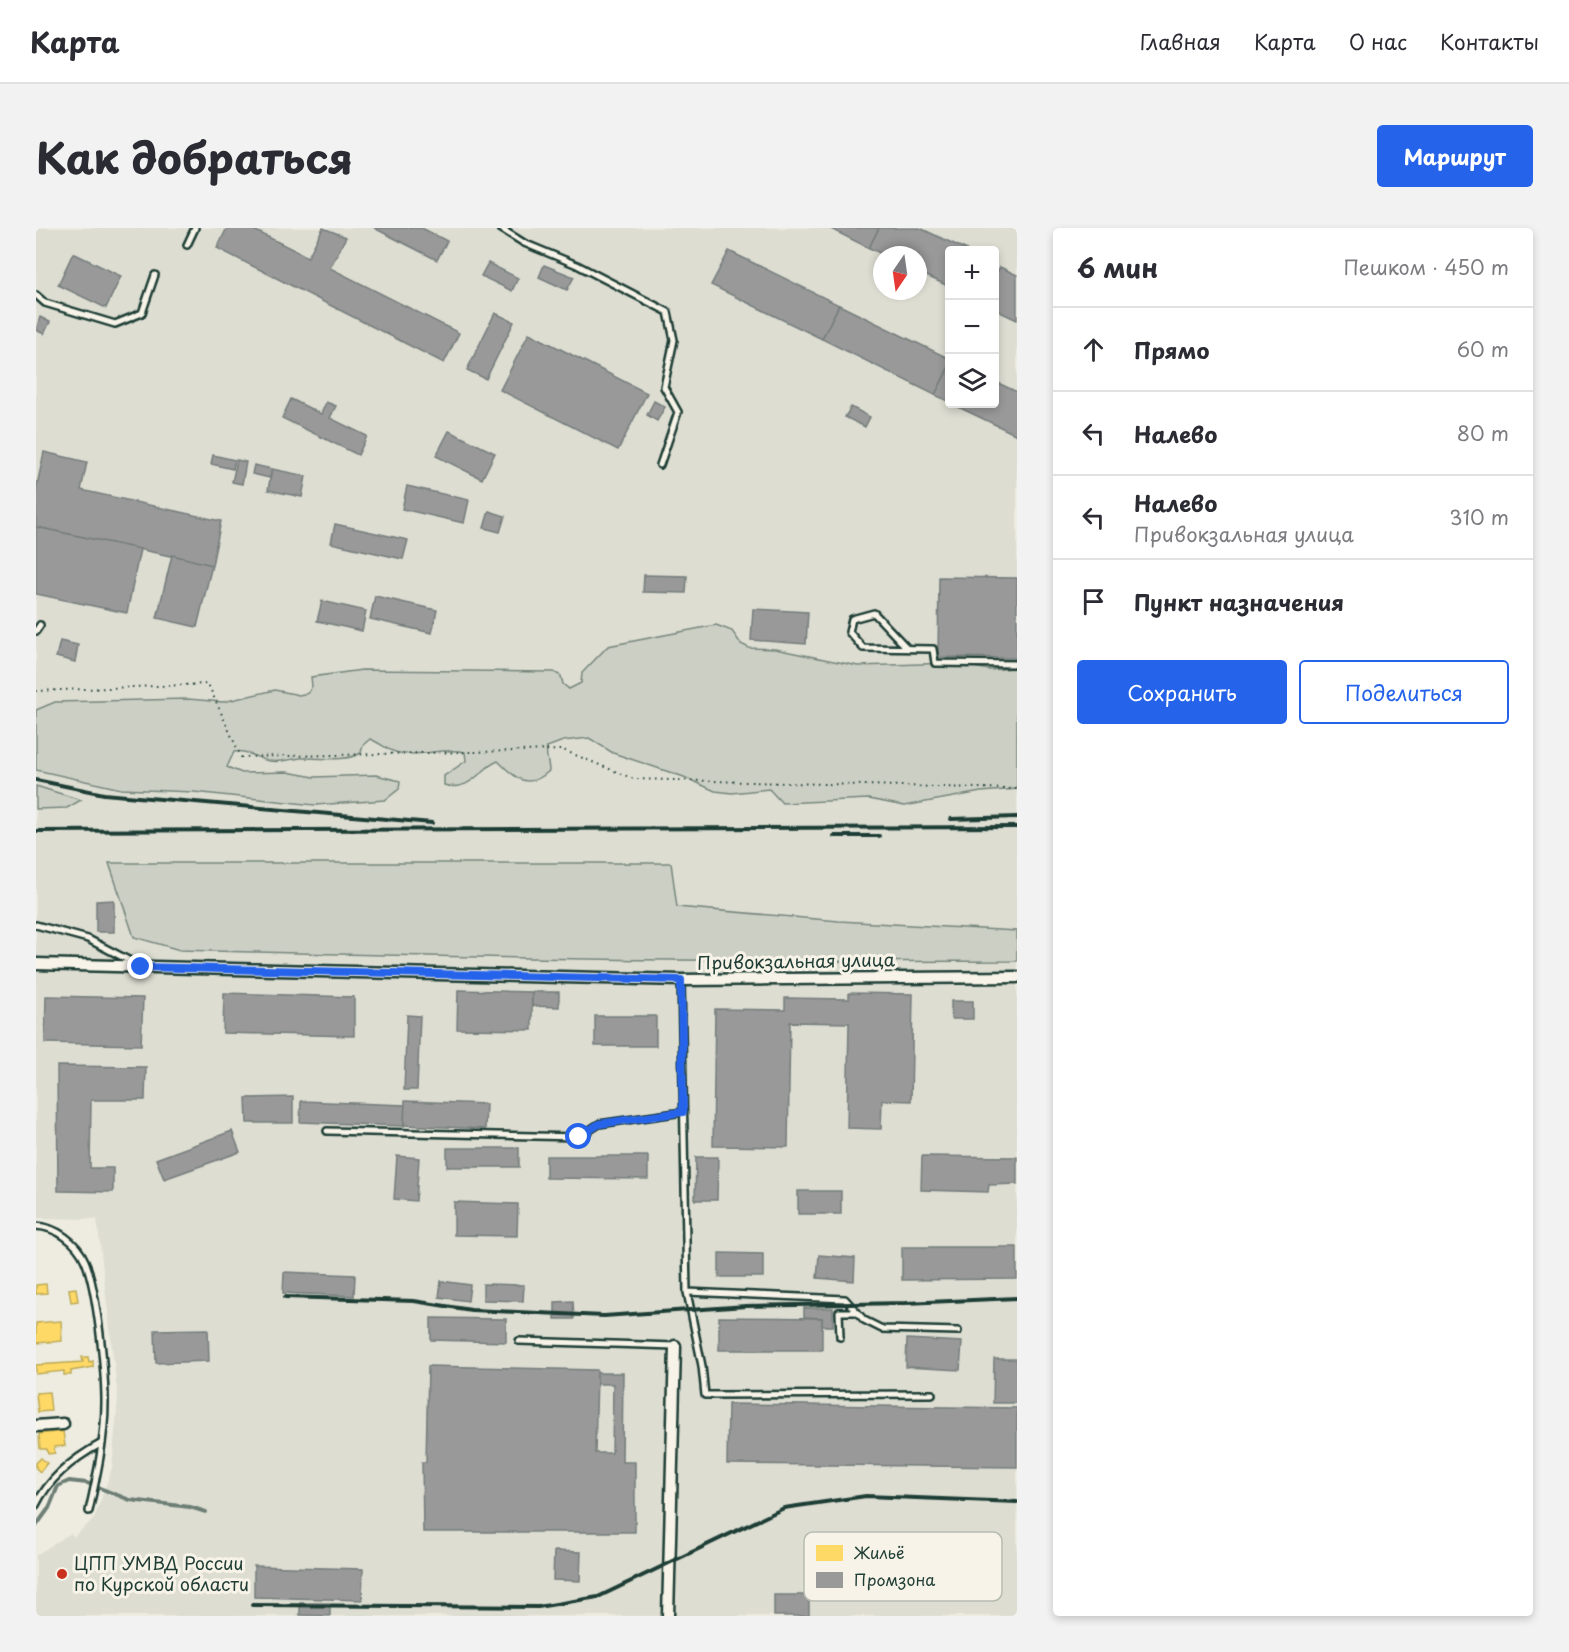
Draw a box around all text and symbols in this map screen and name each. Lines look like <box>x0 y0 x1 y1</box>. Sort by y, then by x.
text: Карта <box>30 20 120 63</box>
text: Главная <box>1140 25 1221 57</box>
text: Карта <box>1254 25 1316 57</box>
text: О нас <box>1349 25 1407 57</box>
text: Контакты <box>1440 25 1539 57</box>
text: Как добраться <box>36 125 353 188</box>
button: Маршрут <box>1377 125 1533 187</box>
north arrow <box>873 246 927 300</box>
map controls <box>945 246 999 408</box>
button: + <box>945 246 999 300</box>
text: 6 мин <box>1077 248 1158 287</box>
text: Пешком · 450 m <box>1343 252 1509 282</box>
button: − <box>945 300 999 354</box>
icon: ahead <box>1077 333 1110 366</box>
text: Прямо <box>1134 333 1209 366</box>
text: 60 m <box>1457 334 1509 364</box>
button: layers <box>945 354 999 408</box>
icon: left <box>1077 417 1110 450</box>
text: Налево <box>1134 417 1217 450</box>
text: 80 m <box>1457 418 1509 448</box>
text: Налево <box>1134 486 1217 519</box>
icon: left <box>1077 501 1110 534</box>
text: 310 m <box>1449 502 1509 532</box>
text: Привокзальная улица <box>1134 519 1354 549</box>
icon: arrive <box>1077 585 1110 618</box>
text: Пункт назначения <box>1134 585 1344 618</box>
button: Сохранить <box>1077 660 1287 724</box>
button: Поделиться <box>1299 660 1509 724</box>
street label: Привокзальная улица <box>697 945 896 976</box>
route end <box>127 953 153 979</box>
route start <box>565 1123 591 1149</box>
legend <box>804 1532 1002 1601</box>
text: Жильё <box>853 1540 904 1564</box>
place label: ЦПП УМВД России по Курской области <box>74 1549 249 1597</box>
marker: ЦПП УМВД России по Курской области <box>55 1567 69 1581</box>
text: Промзона <box>854 1567 935 1591</box>

